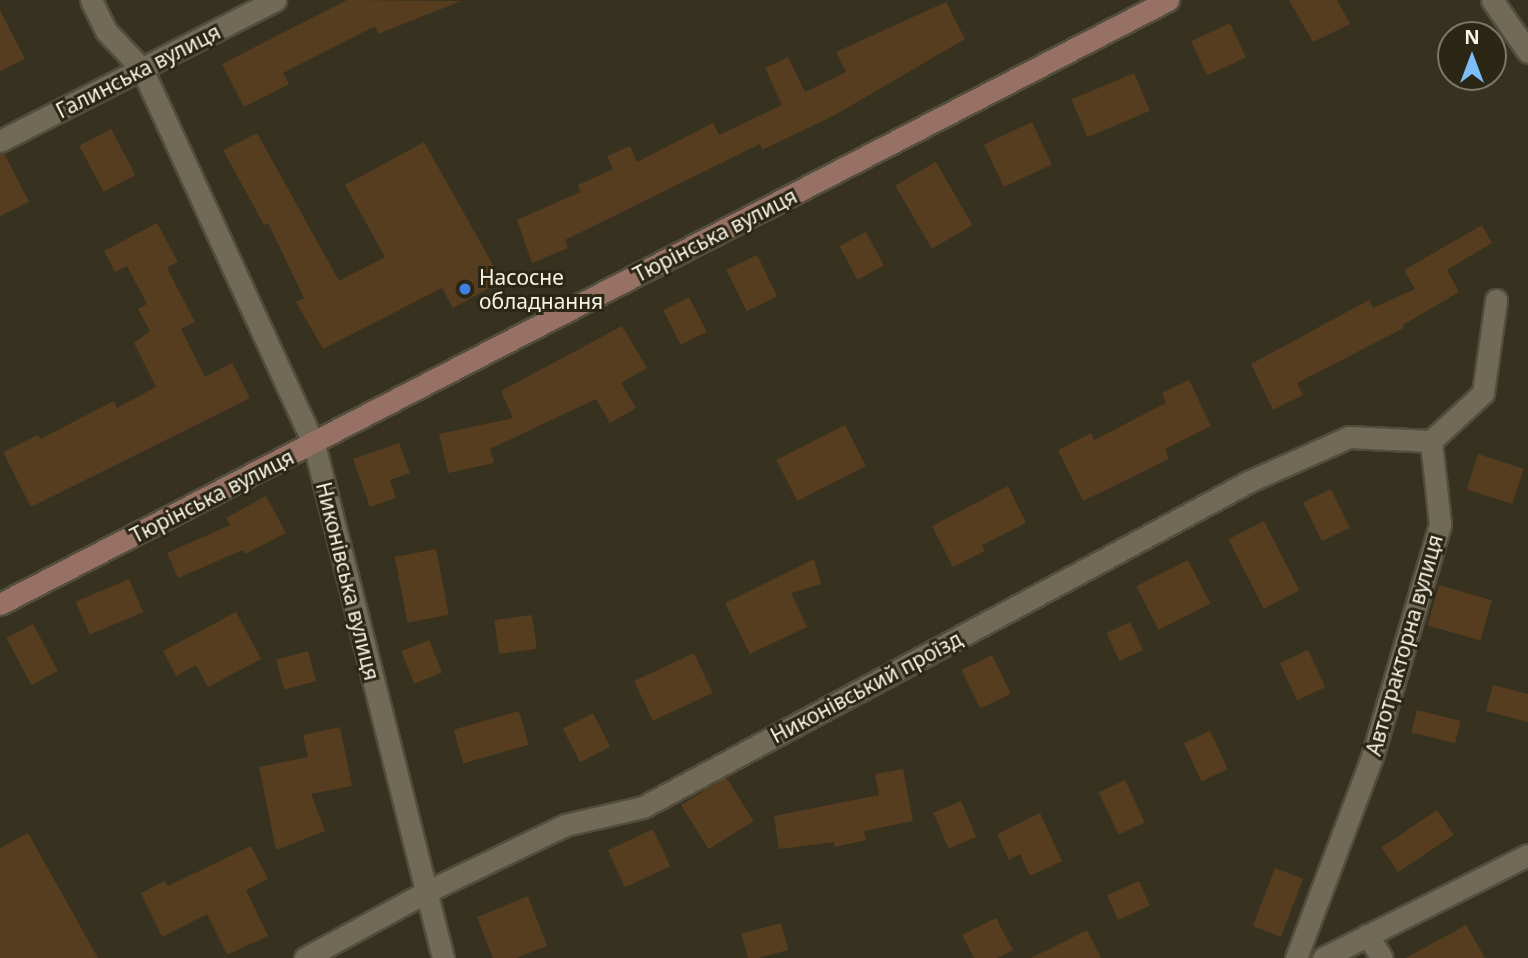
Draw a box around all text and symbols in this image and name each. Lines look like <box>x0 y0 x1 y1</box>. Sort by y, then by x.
street label: Галинська вулиця <box>52 19 224 123</box>
north arrow <box>1437 21 1507 91</box>
text: N <box>1464 24 1480 50</box>
street label: Тюрінська вулиця <box>629 183 801 287</box>
place label: Насосне обладнання <box>479 264 603 314</box>
marker: Насосне обладнання <box>457 281 473 297</box>
street label: Тюрінська вулиця <box>126 444 298 548</box>
street label: Никонівська вулиця <box>311 479 385 683</box>
street label: Автотракторна вулиця <box>1360 532 1448 758</box>
street label: Никонівський проїзд <box>766 626 966 748</box>

